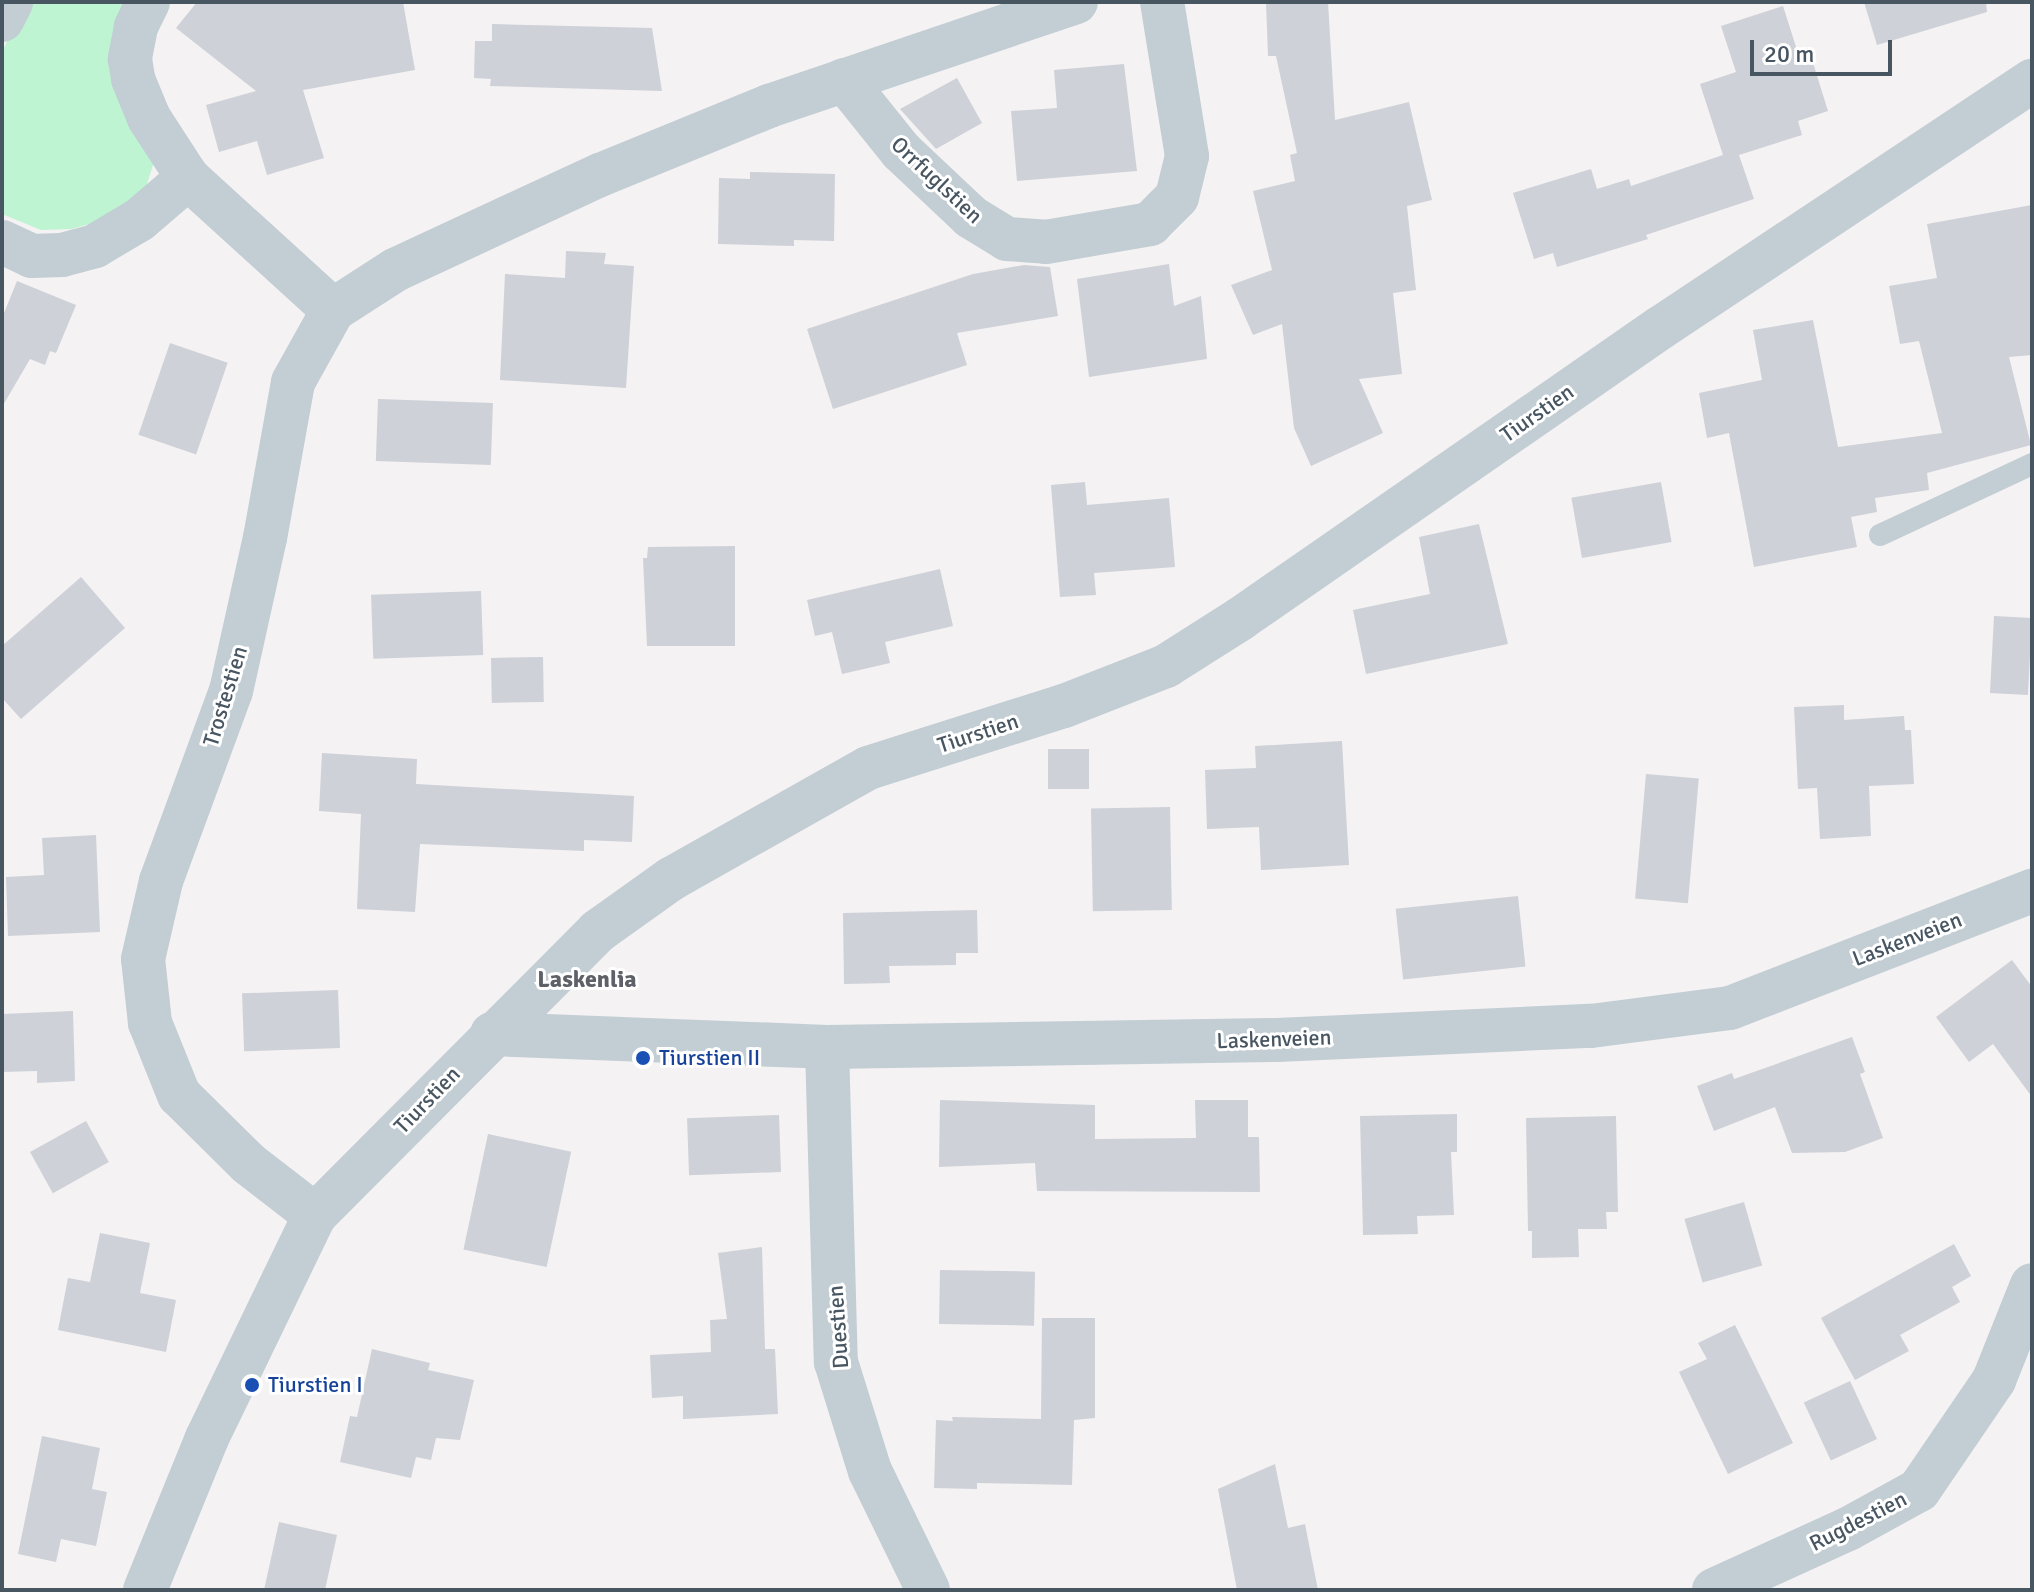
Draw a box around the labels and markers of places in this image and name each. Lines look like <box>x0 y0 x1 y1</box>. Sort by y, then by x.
place label: Tiurstien II <box>659 1045 760 1071</box>
marker: Tiurstien II <box>634 1049 652 1067</box>
place label: Tiurstien I <box>268 1372 363 1398</box>
marker: Tiurstien I <box>243 1376 261 1394</box>

